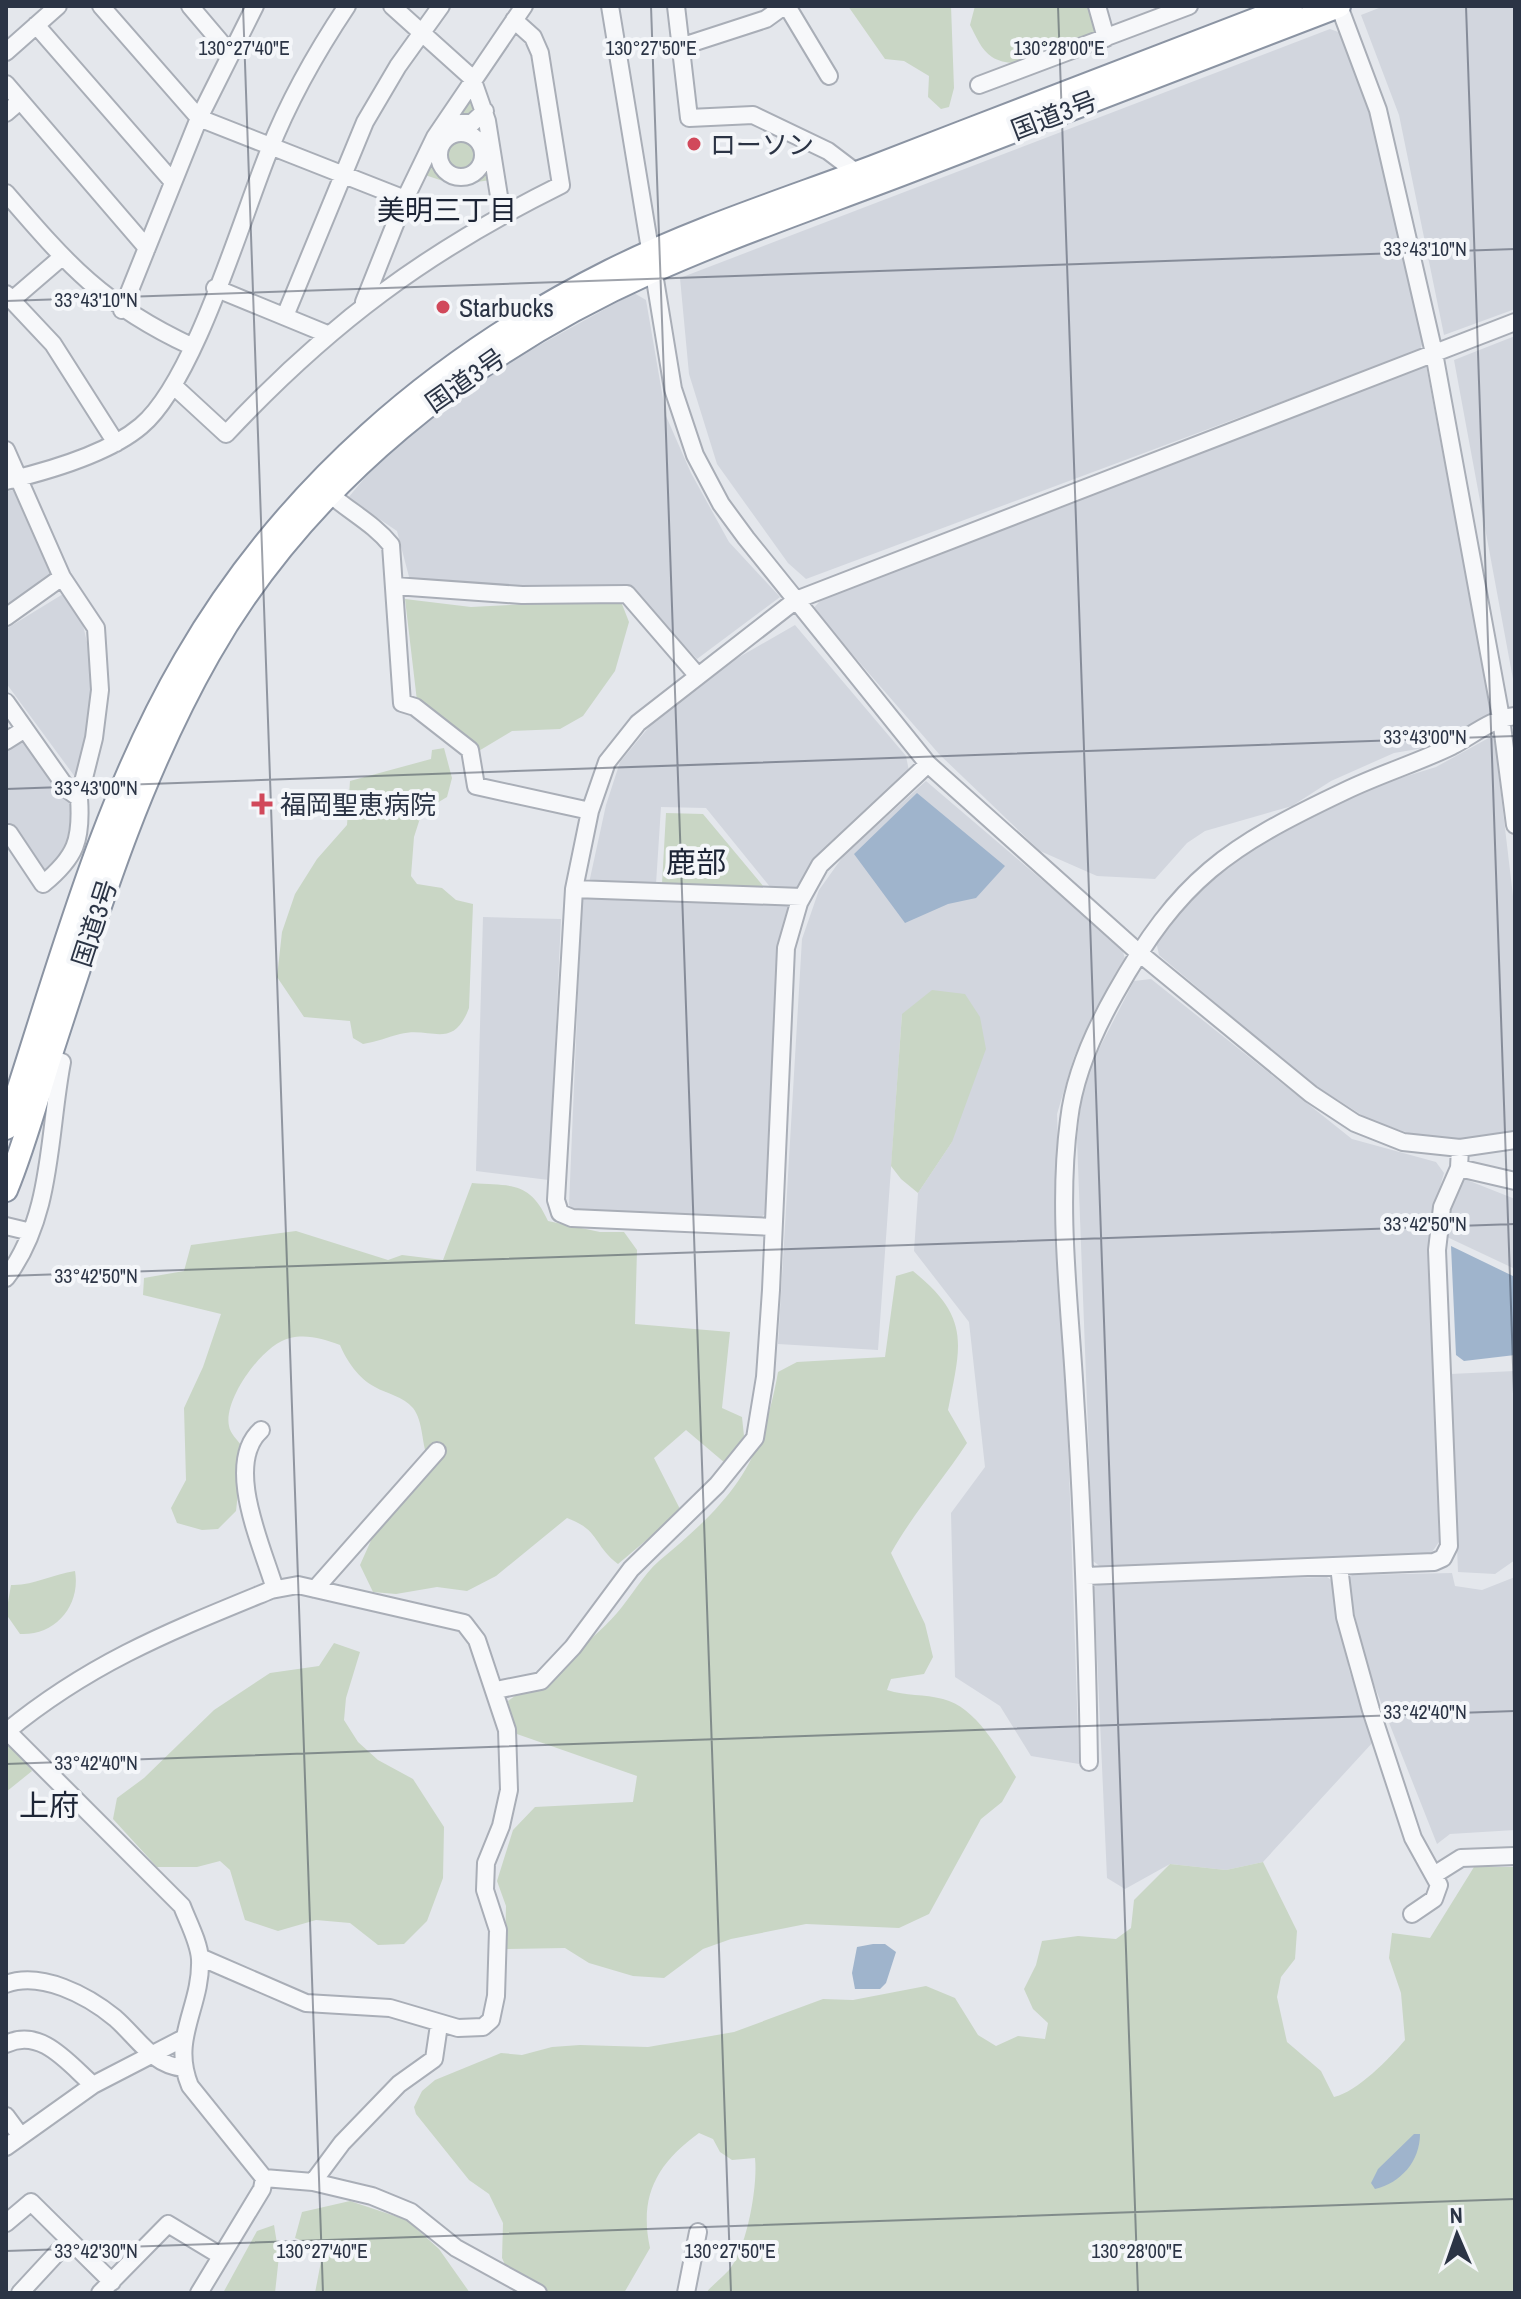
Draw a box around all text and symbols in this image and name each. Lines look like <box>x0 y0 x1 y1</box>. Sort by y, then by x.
text: 130°27'40"E <box>198 34 290 61</box>
text: 130°27'50"E <box>605 34 697 61</box>
text: 130°28'00"E <box>1013 34 1105 61</box>
street label: 国道3号 <box>1006 83 1102 147</box>
place label: ローソン <box>710 127 814 162</box>
marker: ローソン <box>685 135 703 153</box>
district label: 美明三丁目 <box>377 191 517 229</box>
text: 33°43'10"N <box>1383 235 1467 262</box>
text: 33°43'10"N <box>54 286 138 313</box>
place label: Starbucks <box>459 290 554 325</box>
marker: Starbucks <box>434 298 452 316</box>
street label: 国道3号 <box>418 340 512 420</box>
text: 33°43'00"N <box>1383 723 1467 750</box>
text: 33°43'00"N <box>54 774 138 801</box>
place label: 福岡聖恵病院 <box>280 787 436 822</box>
marker: 福岡聖恵病院 <box>251 793 273 815</box>
district label: 鹿部 <box>666 842 726 882</box>
street label: 国道3号 <box>63 875 125 971</box>
text: 33°42'50"N <box>1383 1210 1467 1237</box>
text: 33°42'50"N <box>54 1262 138 1289</box>
text: 33°42'40"N <box>1383 1698 1467 1725</box>
text: 33°42'40"N <box>54 1749 138 1776</box>
district label: 上府 <box>19 1785 79 1825</box>
north arrow <box>1417 2195 1497 2275</box>
text: N <box>1449 2200 1463 2230</box>
text: 33°42'30"N <box>54 2237 138 2264</box>
text: 130°27'40"E <box>276 2237 368 2264</box>
text: 130°27'50"E <box>684 2237 776 2264</box>
text: 130°28'00"E <box>1091 2237 1183 2264</box>

